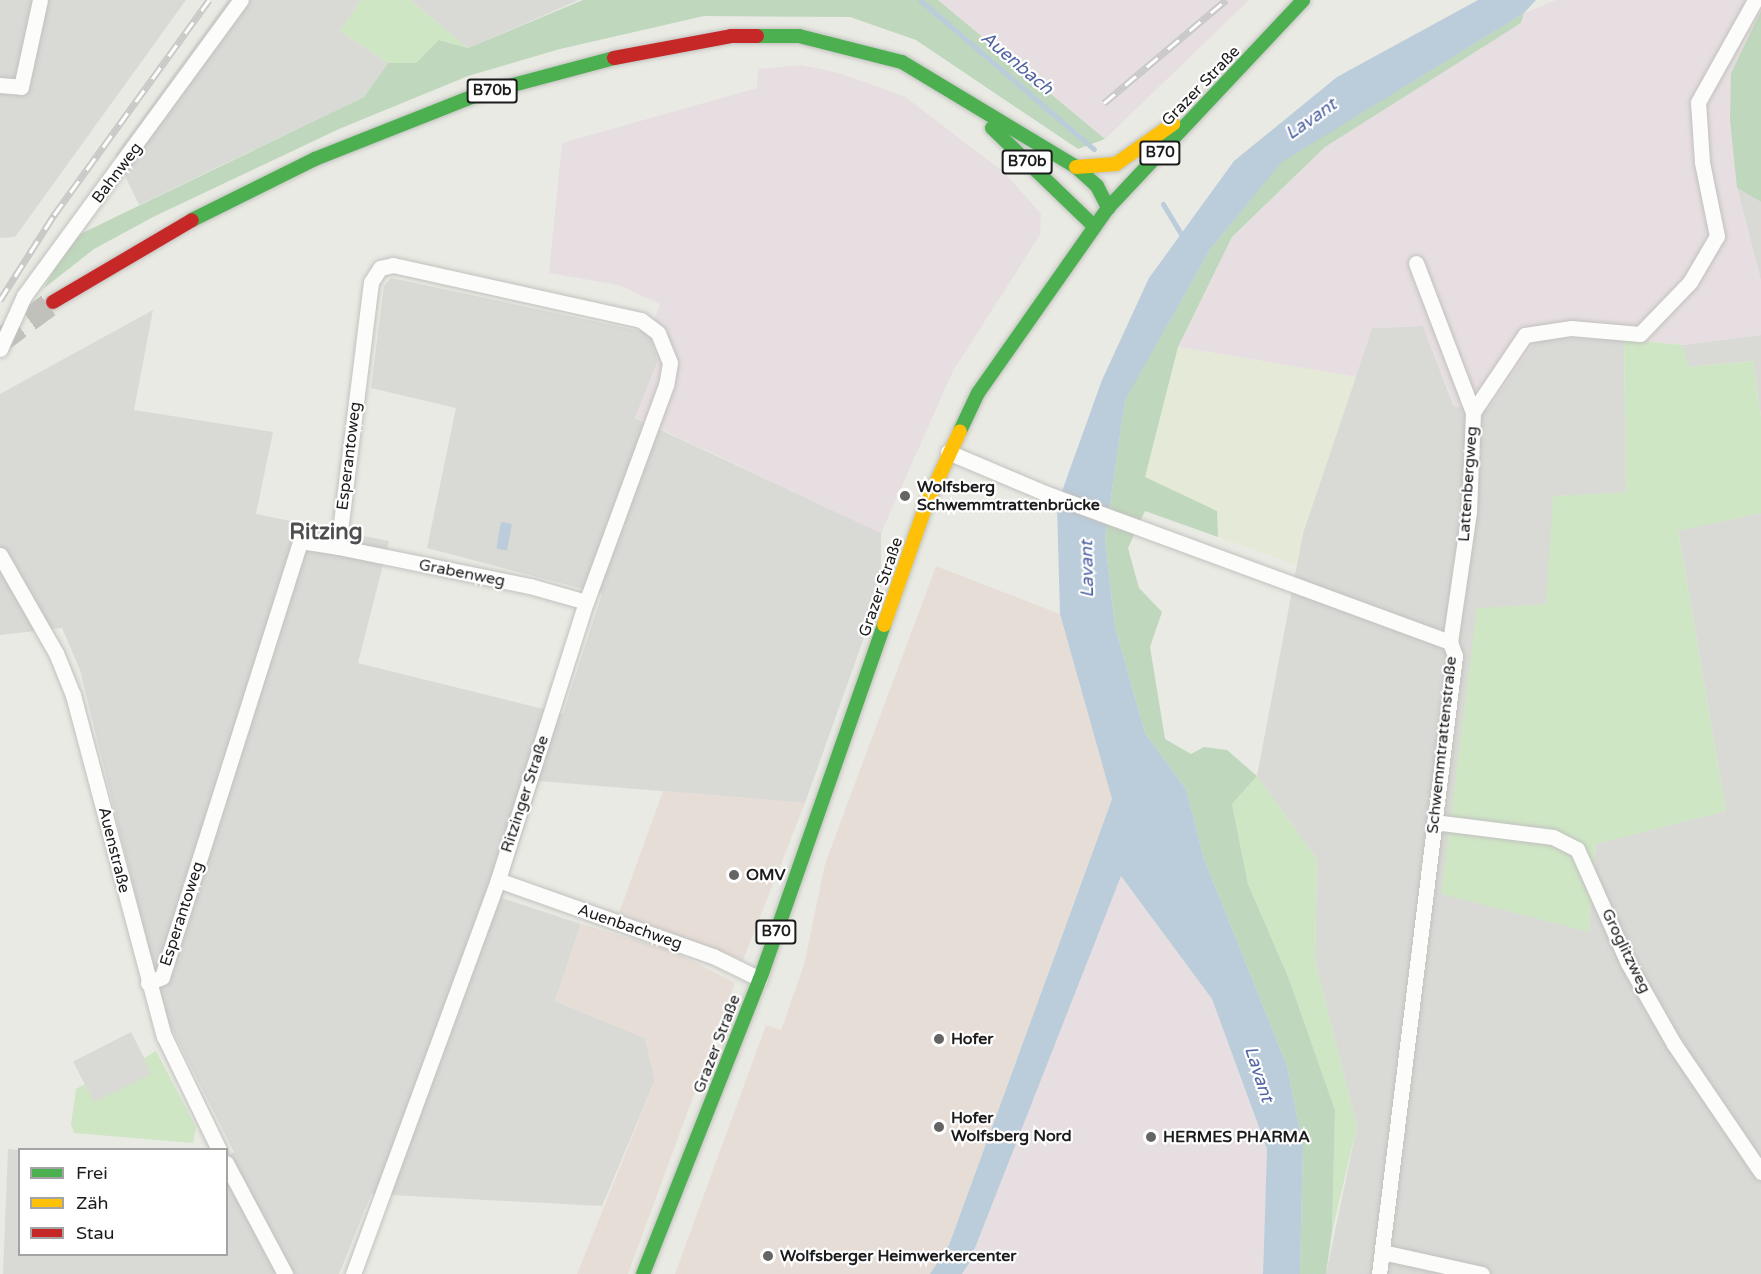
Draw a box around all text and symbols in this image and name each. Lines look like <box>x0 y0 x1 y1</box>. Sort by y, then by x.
water label: Auenbach <box>977 27 1057 99</box>
street label: Grazer Straße <box>1158 42 1244 130</box>
road number: B70b <box>466 79 518 103</box>
water label: Lavant <box>1281 94 1341 144</box>
street label: Bahnweg <box>88 139 146 207</box>
road number: B70 <box>1139 141 1181 165</box>
road number: B70b <box>1002 150 1052 174</box>
street label: Esperantoweg <box>333 401 365 511</box>
street label: Lattenbergweg <box>1454 426 1482 542</box>
place label: Wolfsberg Schwemmtrattenbrücke <box>917 477 1100 515</box>
marker: Wolfsberg Schwemmtrattenbrücke <box>898 489 912 503</box>
district label: Ritzing <box>289 520 363 546</box>
street label: Grazer Straße <box>855 535 907 639</box>
water label: Lavant <box>1076 540 1098 598</box>
street label: Grabenweg <box>417 555 507 591</box>
street label: Schwemmtrattenstraße <box>1423 655 1461 835</box>
street label: Ritzinger Straße <box>497 733 553 855</box>
street label: Auenstraße <box>94 805 134 895</box>
street label: Esperantoweg <box>156 859 208 969</box>
place label: OMV <box>746 865 786 885</box>
marker: OMV <box>727 868 741 882</box>
street label: Auenbachweg <box>575 900 685 954</box>
street label: Groglitzweg <box>1597 906 1655 996</box>
road number: B70 <box>755 920 797 944</box>
street label: Grazer Straße <box>689 992 745 1096</box>
place label: Hofer <box>951 1029 993 1049</box>
marker: Hofer <box>932 1032 946 1046</box>
water label: Lavant <box>1240 1043 1278 1105</box>
place label: Hofer Wolfsberg Nord <box>951 1108 1072 1146</box>
marker: Hofer Wolfsberg Nord <box>932 1120 946 1134</box>
place label: HERMES PHARMA <box>1163 1127 1310 1147</box>
marker: HERMES PHARMA <box>1144 1130 1158 1144</box>
legend <box>18 1148 228 1256</box>
text: Frei <box>76 1162 108 1184</box>
text: Zäh <box>76 1192 109 1214</box>
text: Stau <box>76 1222 115 1244</box>
place label: Wolfsberger Heimwerkercenter <box>780 1246 1016 1266</box>
marker: Wolfsberger Heimwerkercenter <box>761 1249 775 1263</box>

